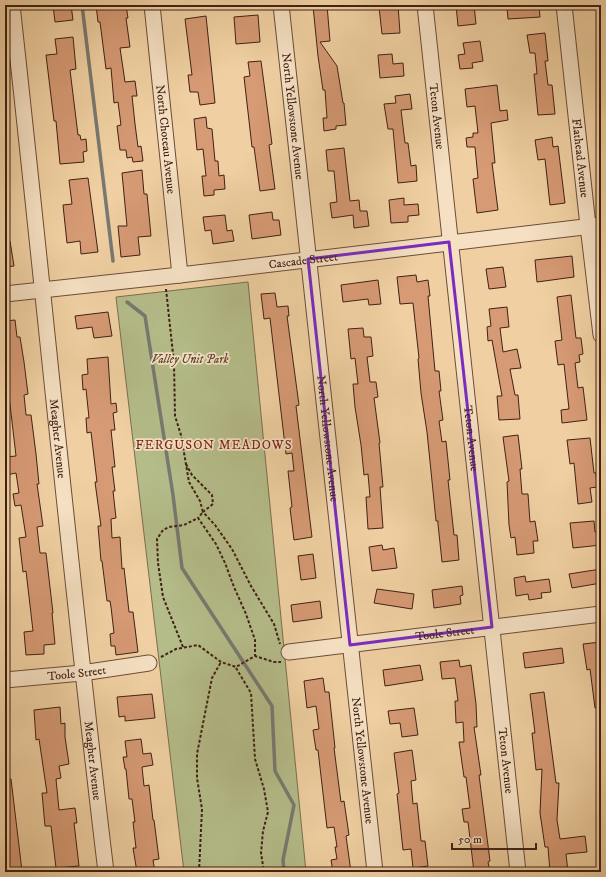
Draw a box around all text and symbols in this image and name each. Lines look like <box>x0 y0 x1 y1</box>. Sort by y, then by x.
street label: North Yellowstone Avenue <box>279 52 307 180</box>
street label: Teton Avenue <box>426 83 448 150</box>
street label: North Choteau Avenue <box>153 84 179 195</box>
street label: Flathead Avenue <box>569 118 592 198</box>
street label: Cascade Street <box>268 249 339 272</box>
park label: Valley Unit Park <box>151 352 229 367</box>
street label: North Yellowstone Avenue <box>314 374 342 503</box>
street label: Meagher Avenue <box>46 398 70 479</box>
street label: Teton Avenue <box>461 405 482 472</box>
district label: FERGUSON MEADOWS <box>135 437 293 453</box>
street label: Toole Street <box>415 622 475 644</box>
street label: Toole Street <box>47 662 107 684</box>
street label: North Yellowstone Avenue <box>349 697 377 825</box>
street label: Meagher Avenue <box>81 720 105 801</box>
street label: Teton Avenue <box>495 727 517 794</box>
scale bar <box>452 825 536 851</box>
text: 50 m <box>458 832 482 847</box>

